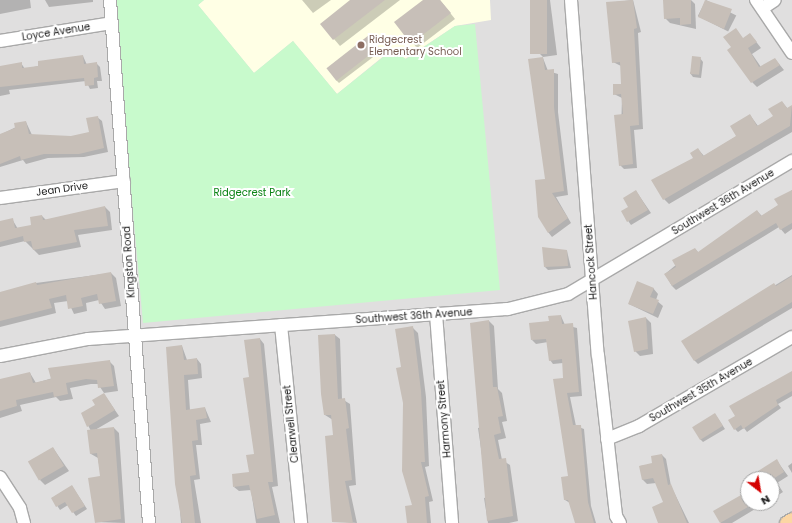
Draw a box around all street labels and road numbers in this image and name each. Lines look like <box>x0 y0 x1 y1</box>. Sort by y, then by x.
street label: Loyce Avenue <box>21 21 91 43</box>
street label: Southwest 36th Avenue <box>670 167 776 237</box>
street label: Jean Drive <box>35 179 89 199</box>
street label: Hancock Street <box>582 224 600 300</box>
street label: Kingston Road <box>121 226 137 298</box>
street label: Southwest 36th Avenue <box>355 306 473 326</box>
street label: Southwest 35th Avenue <box>647 356 755 424</box>
street label: Harmony Street <box>435 380 453 458</box>
street label: Clearwell Street <box>281 385 301 463</box>

